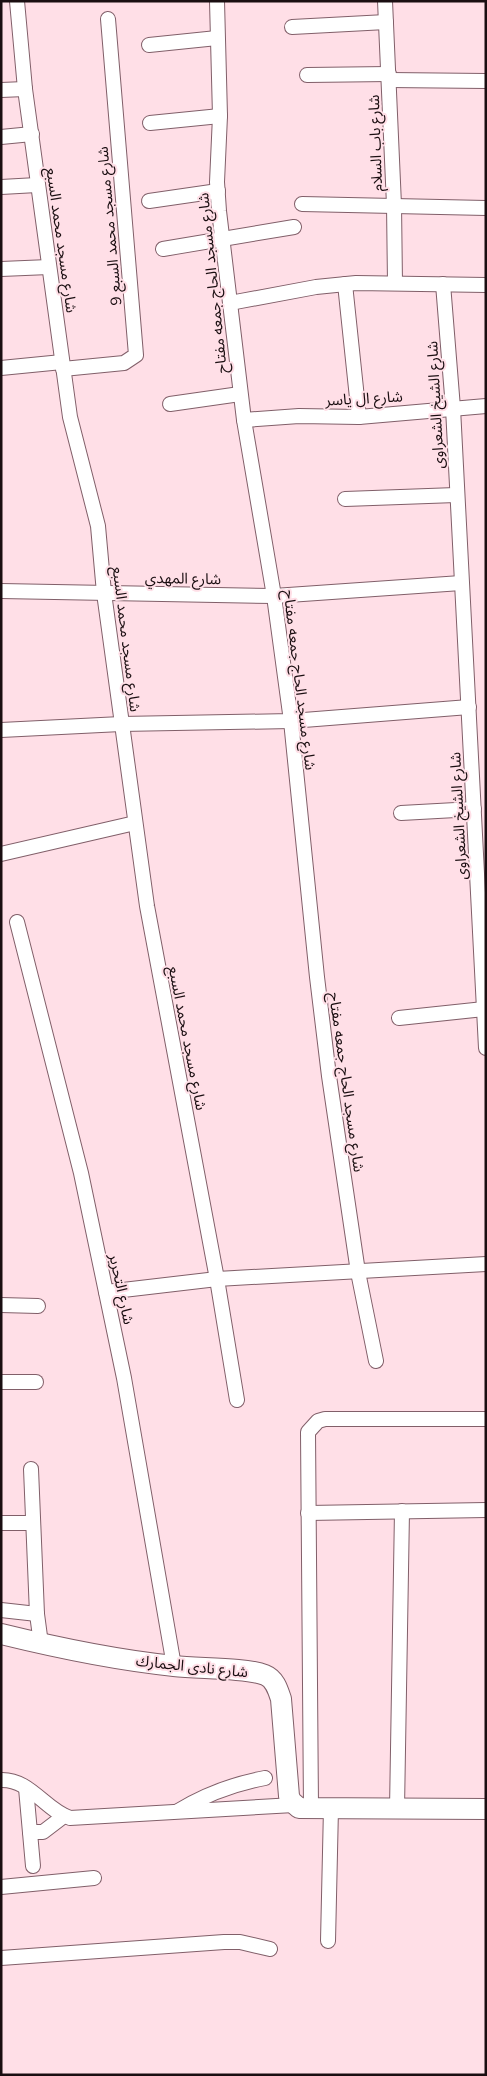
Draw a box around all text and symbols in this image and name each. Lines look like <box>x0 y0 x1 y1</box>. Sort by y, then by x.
street label: شارع باب السلام <box>364 94 389 192</box>
street label: شارع مسجد محمد السبع 9 <box>93 145 128 306</box>
street label: شارع مسجد محمد السبع <box>39 166 82 315</box>
street label: شارع مسجد الحاج جمعه مفتاح <box>193 191 234 374</box>
street label: شارع الشيخ الشعراوى <box>422 340 451 469</box>
street label: شارع ال ياسر <box>324 386 404 413</box>
street label: شارع مسجد محمد السبع <box>106 565 145 713</box>
street label: شارع المهدي <box>145 568 222 591</box>
street label: شارع مسجد الحاج جمعه مفتاح <box>277 589 321 772</box>
street label: شارع الشيخ الشعراوى <box>445 751 474 880</box>
street label: شارع مسجد محمد السبع <box>162 964 211 1113</box>
street label: شارع مسجد الحاج جمعه مفتاح <box>322 991 369 1174</box>
street label: شارع التحرير <box>102 1251 139 1327</box>
street label: شارع نادى الجمارك <box>135 1651 249 1684</box>

